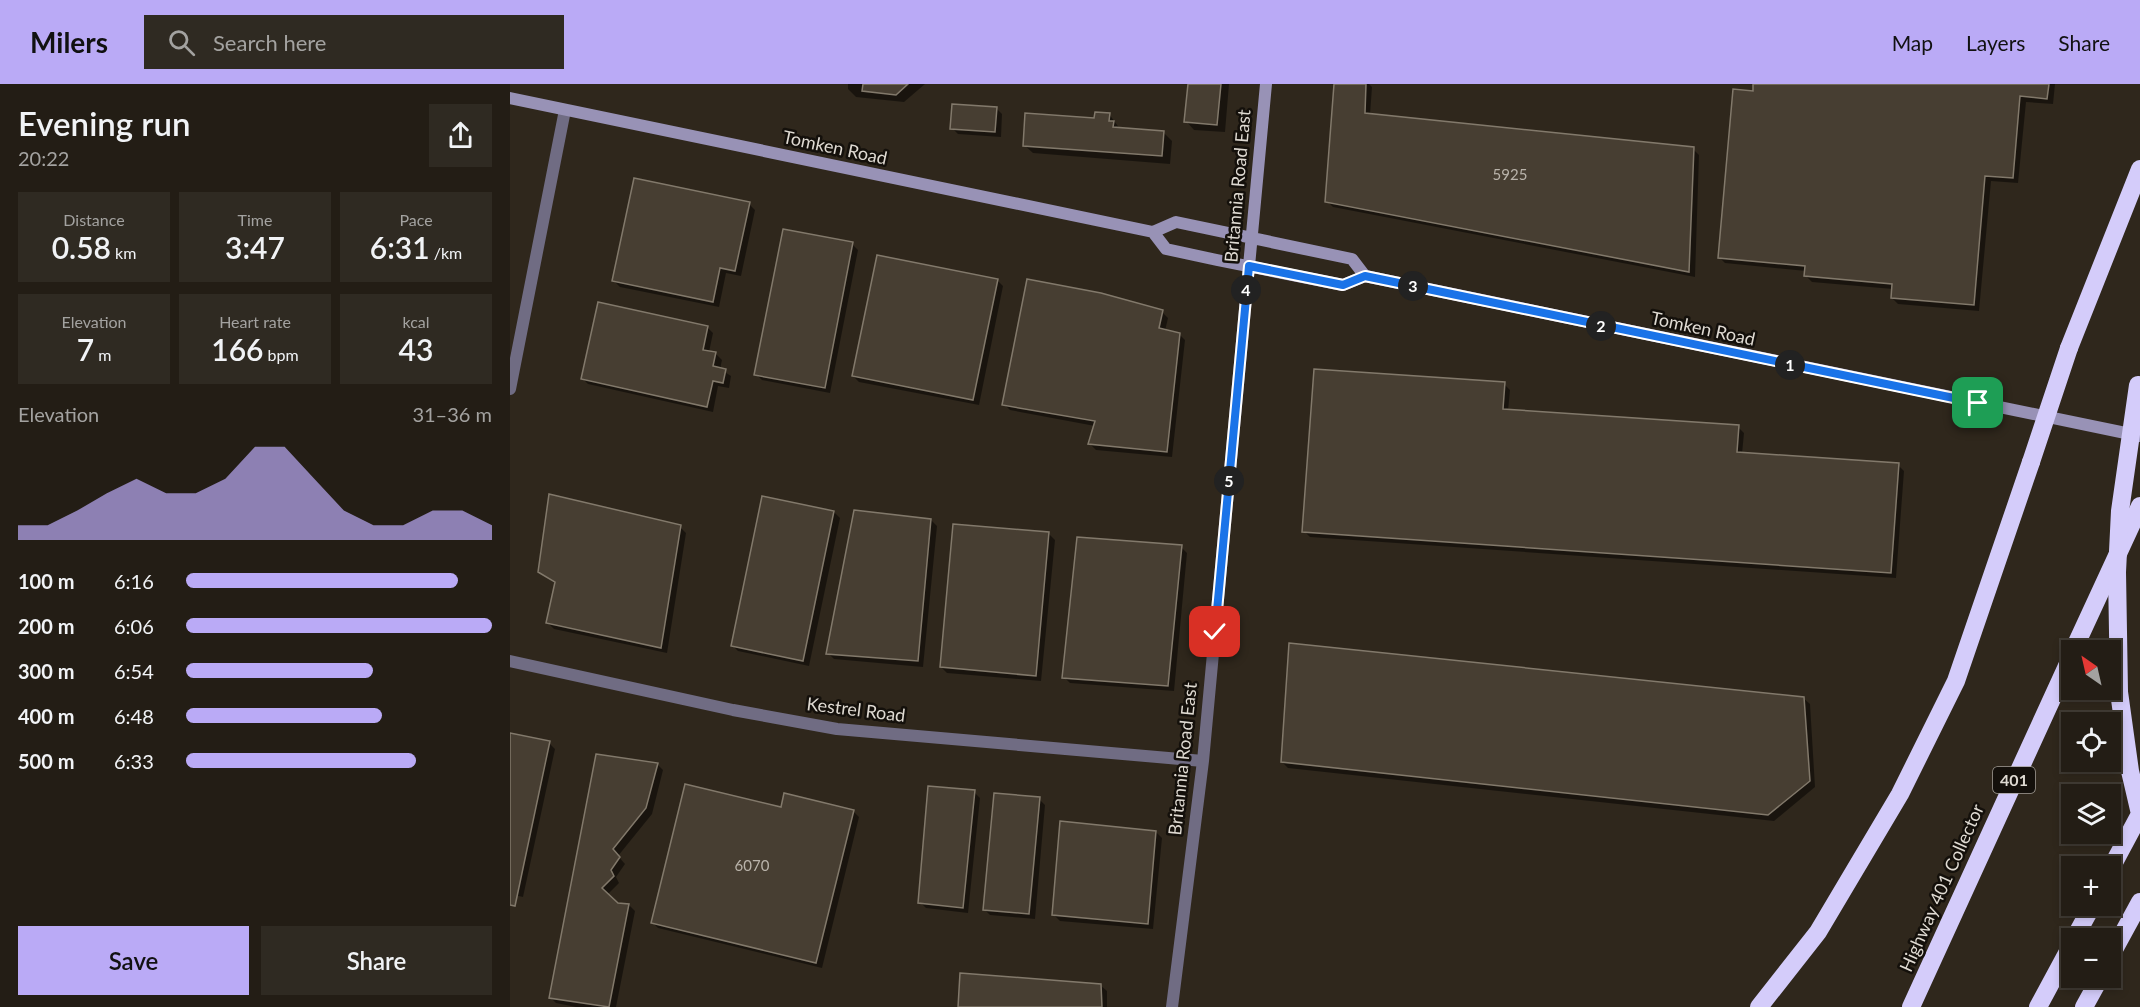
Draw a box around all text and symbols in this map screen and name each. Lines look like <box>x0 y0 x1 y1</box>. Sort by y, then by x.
search box <box>144 15 564 69</box>
text: Milers <box>30 25 108 59</box>
icon: search <box>165 26 198 59</box>
text: Search here <box>213 29 326 56</box>
text: Map <box>1892 30 1933 55</box>
text: Layers <box>1966 30 2025 55</box>
text: Share <box>2058 30 2110 55</box>
text: Evening run <box>18 103 191 143</box>
button: share <box>429 104 492 167</box>
street label: Britannia Road East <box>1219 108 1255 263</box>
street label: Tomken Road <box>781 125 889 169</box>
text: 20:22 <box>18 146 69 170</box>
house number: 5925 <box>1493 165 1527 183</box>
text: Distance <box>63 210 125 229</box>
text: Time <box>238 210 272 229</box>
text: Pace <box>399 210 433 229</box>
text: 0.58 <box>52 229 111 265</box>
text: 3:47 <box>225 229 285 265</box>
text: 6:31 <box>370 229 430 265</box>
text: km <box>111 243 136 262</box>
text: /km <box>430 243 462 262</box>
pin: 3 <box>1398 271 1428 301</box>
pin: 4 <box>1231 275 1261 305</box>
text: 3 <box>1408 276 1418 295</box>
text: 4 <box>1241 280 1251 299</box>
street label: Tomken Road <box>1649 306 1757 350</box>
pin: 2 <box>1586 311 1616 341</box>
text: Elevation <box>62 312 127 331</box>
text: Heart rate <box>219 312 291 331</box>
text: kcal <box>402 312 430 331</box>
text: 2 <box>1596 316 1606 335</box>
text: 7 <box>77 331 94 367</box>
text: 166 <box>211 331 264 367</box>
text: 43 <box>399 331 433 367</box>
text: m <box>94 345 111 364</box>
text: bpm <box>264 345 299 364</box>
pin: 1 <box>1775 350 1805 380</box>
text: 1 <box>1785 355 1795 374</box>
pin <box>1952 377 2003 428</box>
icon: arrive <box>1961 386 1994 419</box>
text: Elevation <box>18 402 99 426</box>
text: 31–36 m <box>412 402 492 426</box>
pin: 5 <box>1214 466 1244 496</box>
text: 5 <box>1224 471 1234 490</box>
text: 100 m <box>18 569 74 593</box>
text: 6:16 <box>114 569 154 593</box>
pin <box>1189 606 1240 657</box>
text: 200 m <box>18 614 74 638</box>
text: 6:06 <box>114 614 154 638</box>
icon: check <box>1198 615 1231 648</box>
north arrow <box>2061 640 2121 700</box>
map controls <box>2061 640 2121 988</box>
text: 300 m <box>18 659 74 683</box>
text: 6:54 <box>114 659 154 683</box>
street label: Britannia Road East <box>1163 681 1201 836</box>
street label: Kestrel Road <box>805 692 907 726</box>
text: 400 m <box>18 704 74 728</box>
text: 6:48 <box>114 704 154 728</box>
button: locate <box>2061 712 2121 772</box>
text: 500 m <box>18 749 74 773</box>
text: 6:33 <box>114 749 154 773</box>
road number: 401 <box>1993 767 2035 793</box>
button: layers <box>2061 784 2121 844</box>
street label: Highway 401 Collector <box>1894 800 1988 975</box>
house number: 6070 <box>735 856 770 874</box>
button: + <box>2061 856 2121 916</box>
button: Save <box>18 926 249 995</box>
button: Share <box>261 926 492 995</box>
button: − <box>2061 928 2121 988</box>

